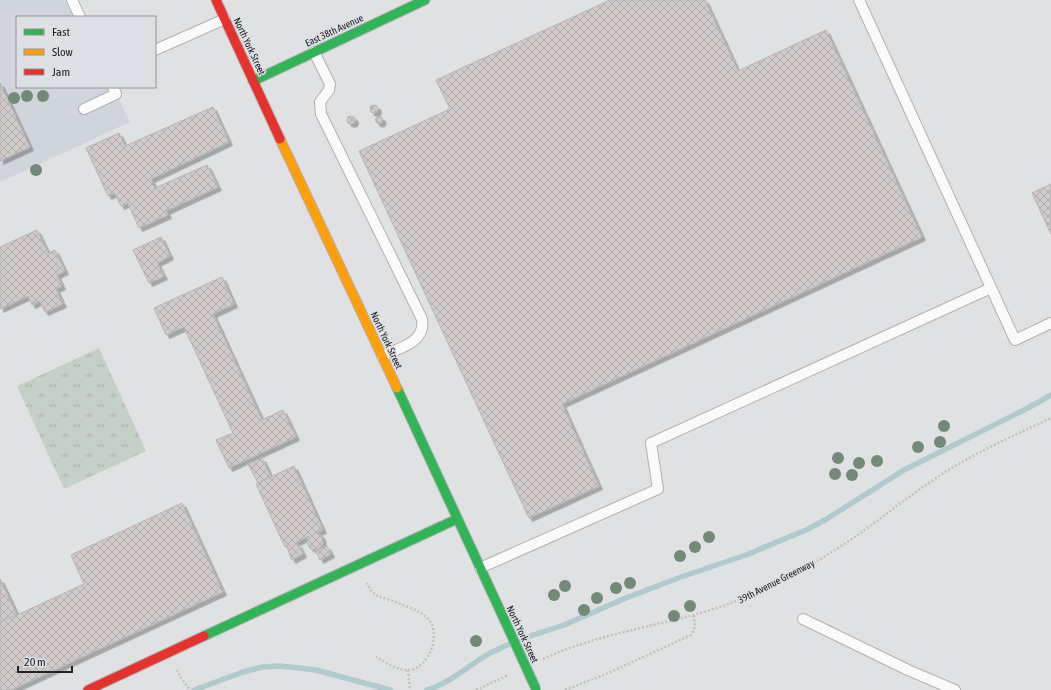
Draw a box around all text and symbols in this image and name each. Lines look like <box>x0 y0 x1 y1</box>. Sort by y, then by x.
street label: East 38th Avenue <box>303 12 365 49</box>
legend <box>16 16 156 88</box>
street label: North York Street <box>232 16 268 77</box>
text: Fast <box>52 25 70 39</box>
text: Slow <box>52 45 73 59</box>
text: Jam <box>52 65 70 79</box>
street label: North York Street <box>369 310 405 371</box>
street label: 39th Avenue Greenway <box>736 557 816 605</box>
street label: North York Street <box>505 604 541 665</box>
scale bar <box>18 648 72 674</box>
text: 20 m <box>24 655 46 669</box>

